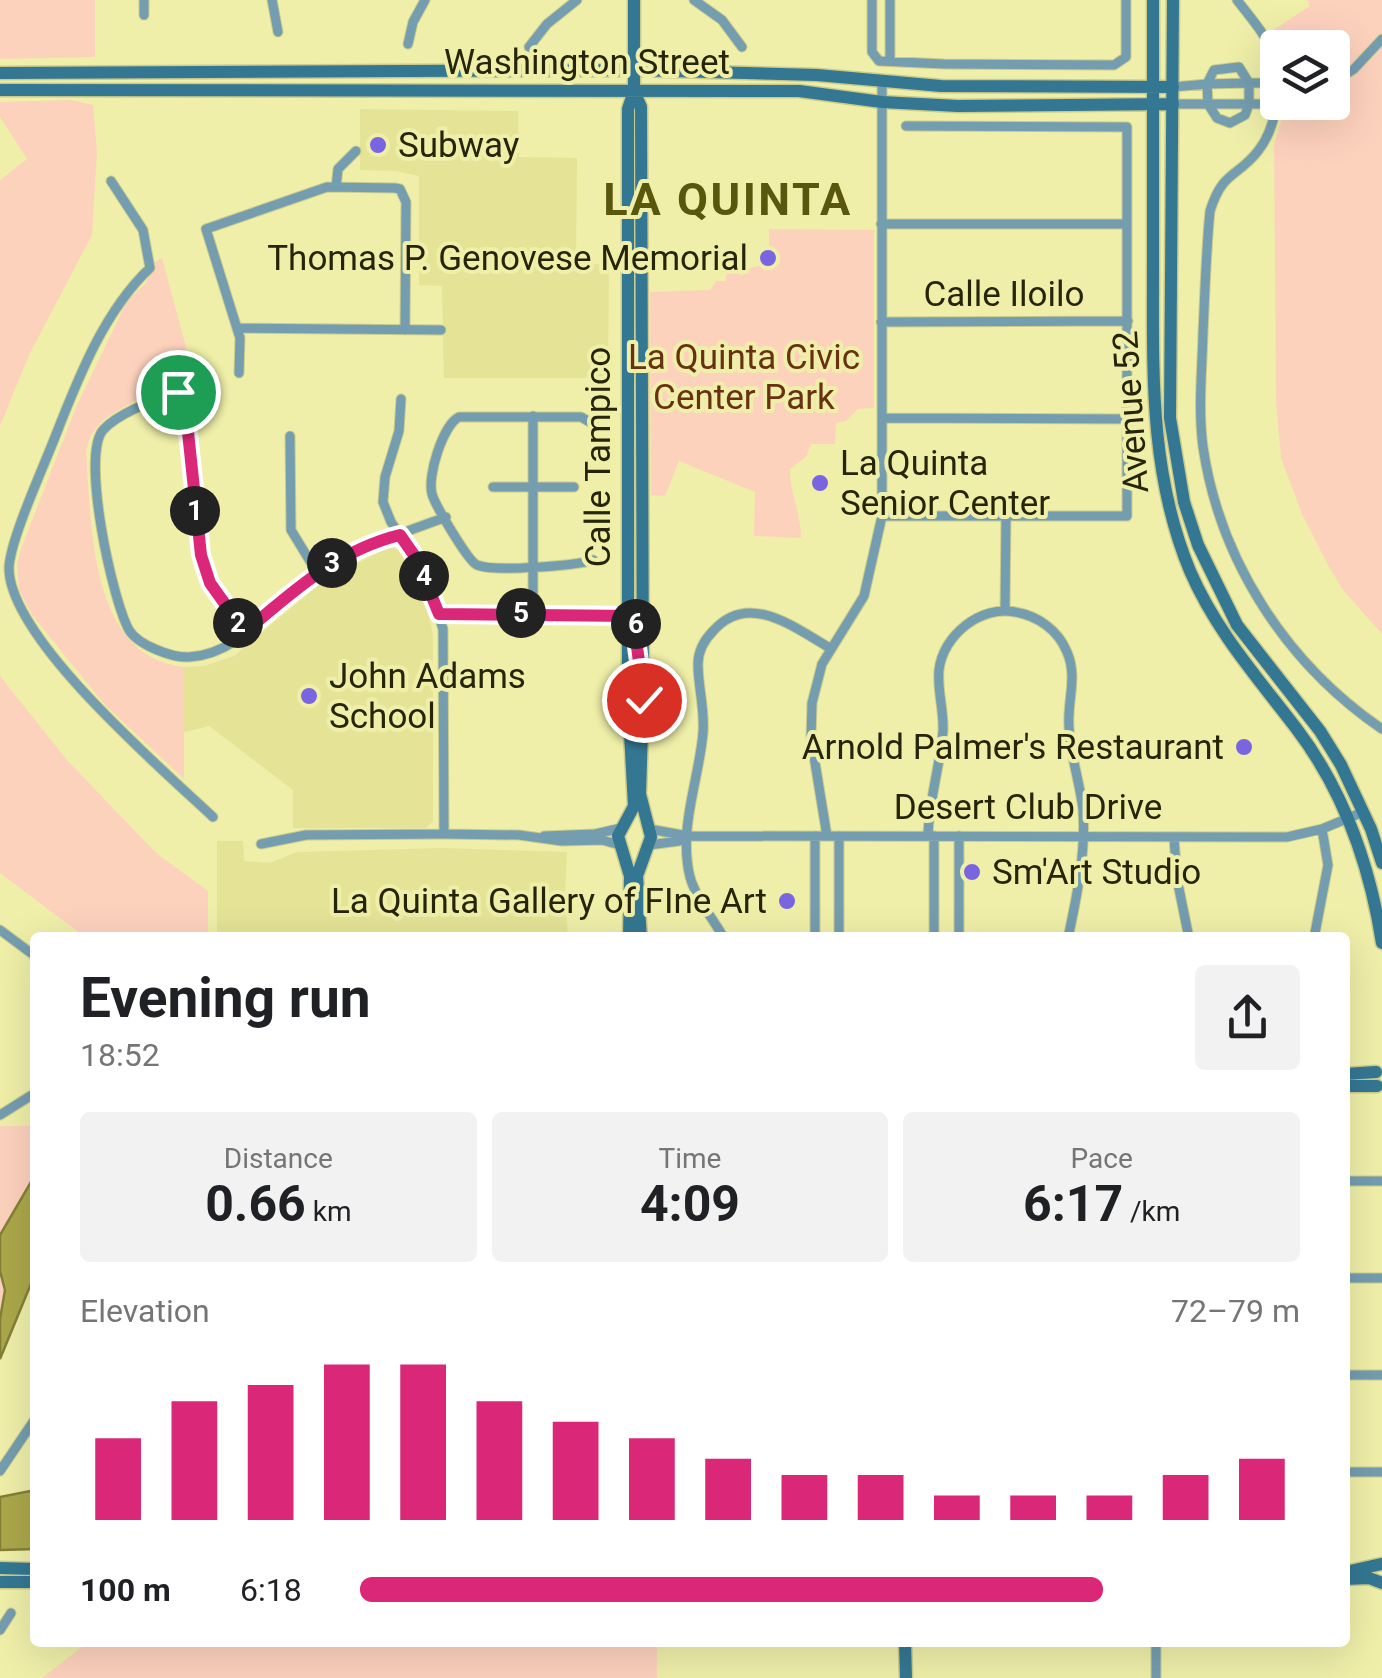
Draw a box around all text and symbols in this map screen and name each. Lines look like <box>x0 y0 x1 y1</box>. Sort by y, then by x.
map controls <box>1260 30 1350 120</box>
button: layers <box>1260 30 1350 120</box>
street label: Washington Street <box>444 42 730 83</box>
place label: Subway <box>398 125 520 166</box>
marker: Subway <box>367 134 389 156</box>
district label: LA QUINTA <box>603 173 853 226</box>
place label: Thomas P. Genovese Memorial <box>267 238 748 279</box>
marker: Thomas P. Genovese Memorial <box>757 247 779 269</box>
street label: Calle Iloilo <box>923 274 1085 315</box>
street label: Avenue 52 <box>1105 330 1157 494</box>
park label: La Quinta Civic Center Park <box>628 337 860 418</box>
street label: Calle Tampico <box>578 347 619 567</box>
pin <box>136 350 221 435</box>
icon: arrive <box>151 365 206 420</box>
place label: La Quinta Senior Center <box>840 443 1050 524</box>
marker: La Quinta Senior Center <box>809 472 831 494</box>
pin: 1 <box>170 486 220 536</box>
text: 1 <box>187 494 203 527</box>
pin: 3 <box>307 538 357 588</box>
text: 3 <box>324 546 340 579</box>
pin: 4 <box>399 551 449 601</box>
text: 4 <box>416 559 432 592</box>
pin: 5 <box>496 588 546 638</box>
text: 5 <box>513 596 529 629</box>
pin: 2 <box>213 598 263 648</box>
pin: 6 <box>611 599 661 649</box>
text: 2 <box>230 606 246 639</box>
text: 6 <box>628 607 644 640</box>
place label: John Adams School <box>329 656 526 737</box>
pin <box>602 658 687 743</box>
icon: check <box>617 673 672 728</box>
marker: John Adams School <box>298 685 320 707</box>
place label: Arnold Palmer's Restaurant <box>802 727 1224 768</box>
marker: Arnold Palmer's Restaurant <box>1233 736 1255 758</box>
street label: Desert Club Drive <box>894 787 1162 828</box>
place label: Sm'Art Studio <box>992 852 1201 893</box>
marker: Sm'Art Studio <box>961 861 983 883</box>
place label: La Quinta Gallery of FIne Art <box>331 881 767 922</box>
marker: La Quinta Gallery of FIne Art <box>776 890 798 912</box>
button: share <box>1195 965 1300 1070</box>
text: Evening run <box>80 966 371 1030</box>
text: 18:52 <box>80 1036 160 1074</box>
text: Distance <box>224 1142 333 1175</box>
text: Time <box>659 1142 721 1175</box>
text: Pace <box>1071 1142 1133 1175</box>
text: 0.66 <box>205 1175 306 1233</box>
text: 4:09 <box>640 1175 740 1233</box>
text: 6:17 <box>1023 1175 1123 1233</box>
text: km <box>306 1195 351 1228</box>
text: /km <box>1123 1195 1180 1228</box>
text: Elevation <box>80 1292 210 1330</box>
text: 72–79 m <box>1171 1292 1300 1330</box>
text: 100 m <box>80 1571 171 1609</box>
text: 6:18 <box>240 1571 302 1609</box>

